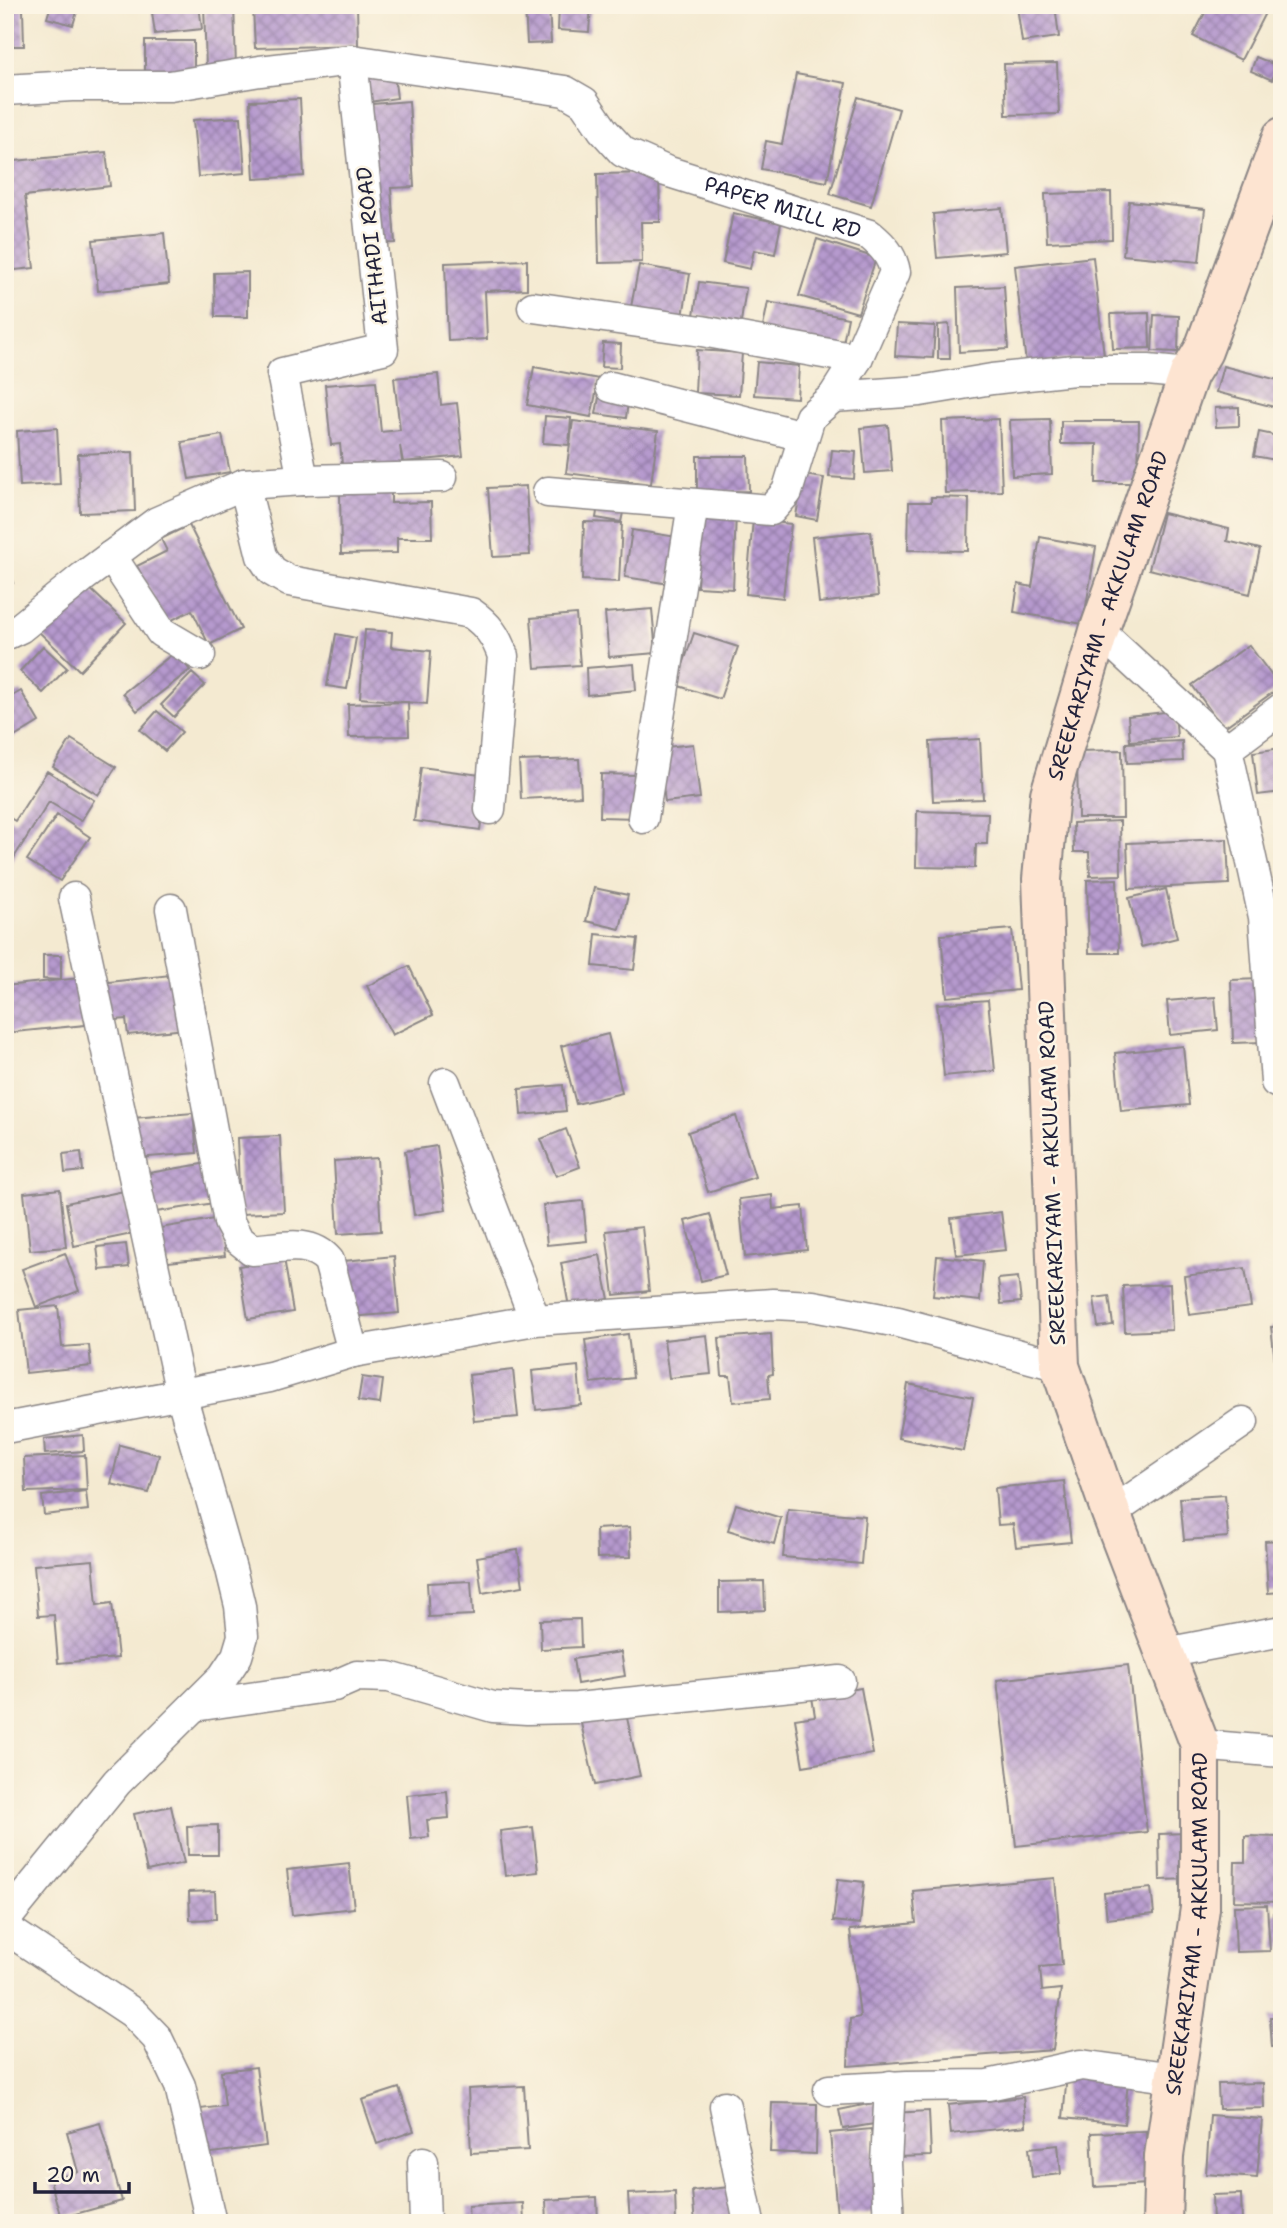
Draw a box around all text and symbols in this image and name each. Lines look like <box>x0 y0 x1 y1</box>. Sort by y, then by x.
street label: AITHADI ROAD <box>350 165 394 327</box>
street label: PAPER MILL RD <box>701 170 865 245</box>
street label: SREEKARIYAM - AKKULAM ROAD <box>1041 447 1175 784</box>
street label: SREEKARIYAM - AKKULAM ROAD <box>1032 1000 1072 1346</box>
street label: SREEKARIYAM - AKKULAM ROAD <box>1159 1752 1214 2097</box>
scale bar <box>35 2151 130 2195</box>
text: 20 m <box>46 2161 100 2189</box>

